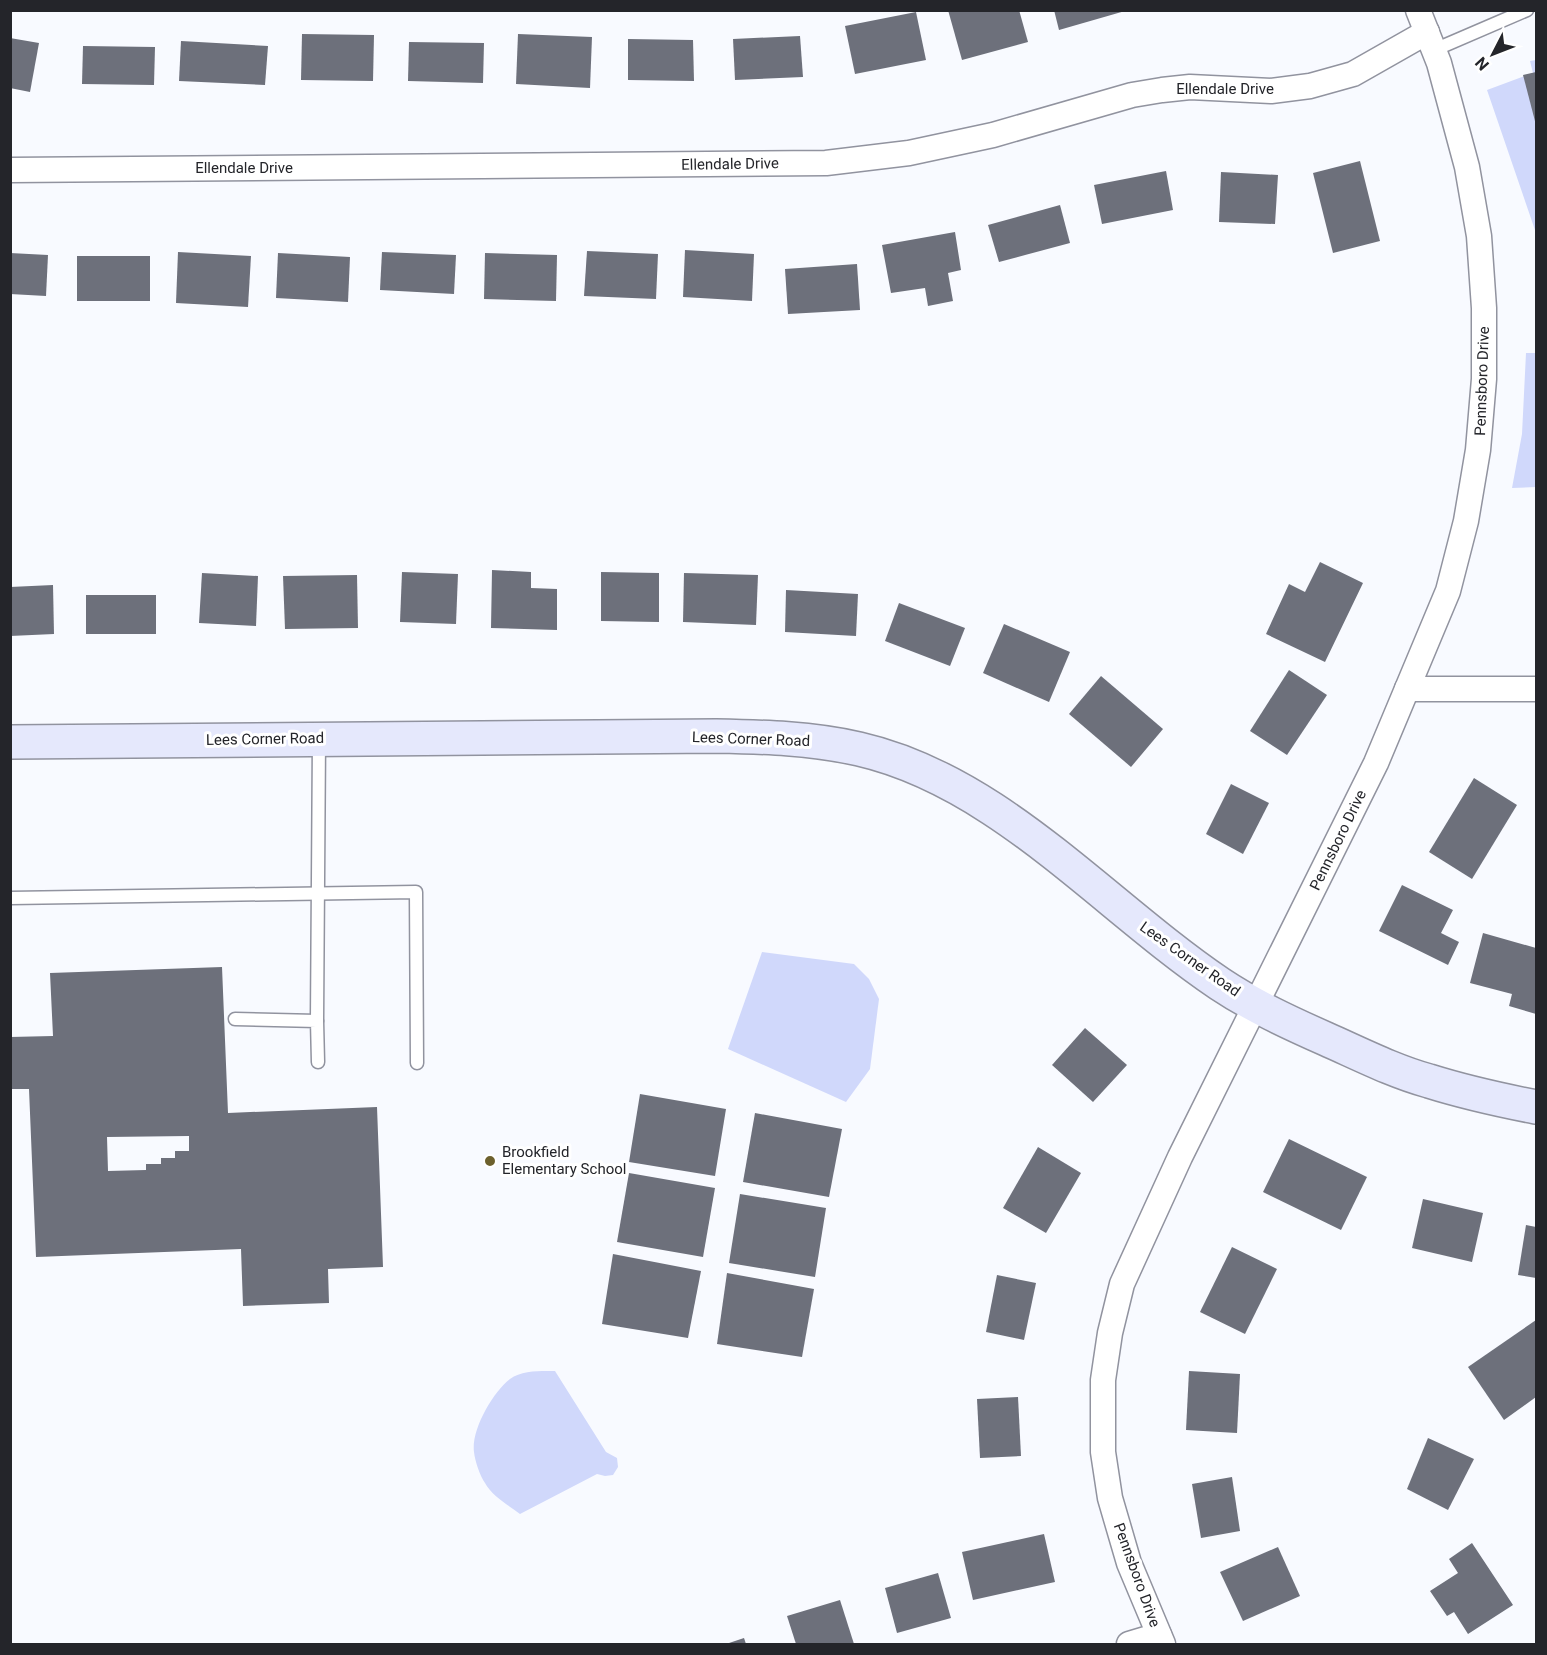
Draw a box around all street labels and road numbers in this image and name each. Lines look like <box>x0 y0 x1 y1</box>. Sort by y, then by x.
street label: Ellendale Drive <box>1176 80 1274 98</box>
street label: Ellendale Drive <box>681 154 779 174</box>
street label: Ellendale Drive <box>195 159 293 177</box>
street label: Pennsboro Drive <box>1471 326 1493 436</box>
street label: Lees Corner Road <box>692 728 810 750</box>
street label: Lees Corner Road <box>206 729 324 749</box>
street label: Pennsboro Drive <box>1306 787 1370 893</box>
street label: Lees Corner Road <box>1136 918 1244 1000</box>
street label: Pennsboro Drive <box>1110 1520 1164 1630</box>

